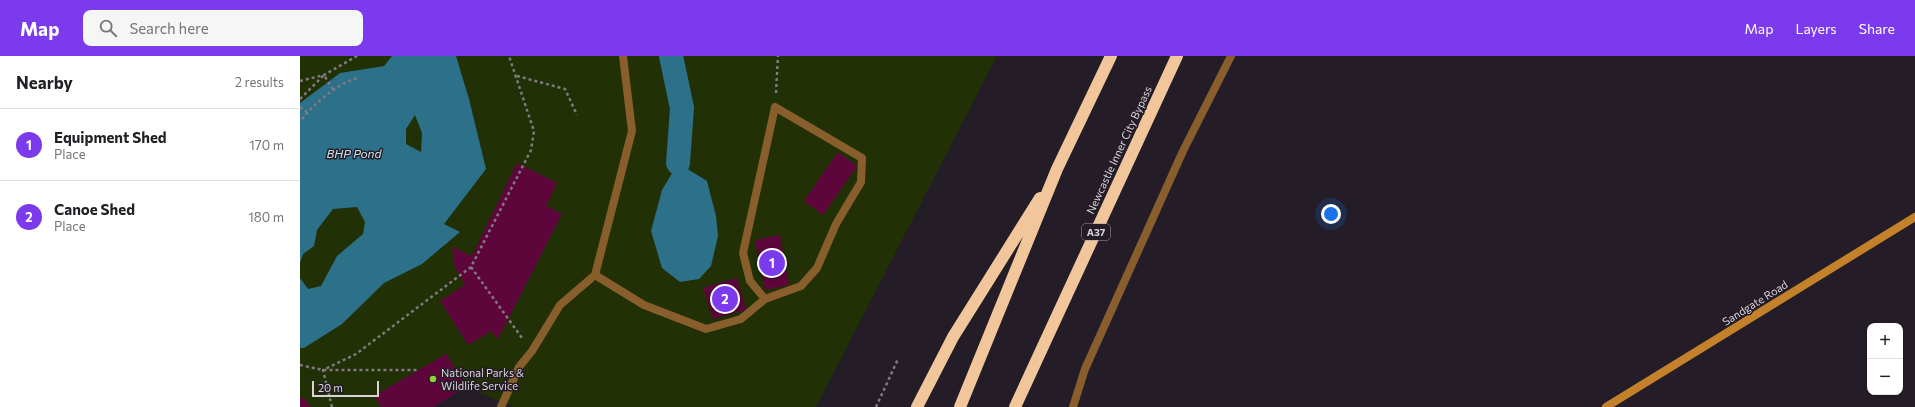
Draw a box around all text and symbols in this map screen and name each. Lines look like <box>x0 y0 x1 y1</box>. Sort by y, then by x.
search box <box>83 10 363 46</box>
text: Map <box>20 17 59 40</box>
icon: search <box>97 17 119 39</box>
text: Search here <box>129 19 209 37</box>
text: Map <box>1745 20 1773 37</box>
text: Layers <box>1795 20 1837 37</box>
text: Share <box>1859 20 1895 37</box>
text: Nearby <box>16 72 73 93</box>
text: 2 results <box>235 74 284 90</box>
street label: Newcastle Inner City Bypass <box>1083 84 1154 216</box>
text: Equipment Shed <box>54 128 167 146</box>
text: 1 <box>26 137 32 153</box>
text: 170 m <box>249 137 284 153</box>
text: Place <box>54 146 86 162</box>
water label: BHP Pond <box>327 146 382 160</box>
text: Canoe Shed <box>54 200 135 218</box>
your location <box>1321 204 1341 224</box>
text: 2 <box>25 209 33 225</box>
text: 180 m <box>248 209 284 225</box>
text: Place <box>54 218 86 234</box>
road number: A37 <box>1082 224 1110 240</box>
pin: 1 <box>759 248 785 278</box>
street label: Sandgate Road <box>1720 277 1790 328</box>
pin: 2 <box>712 284 738 314</box>
map controls <box>1867 323 1903 395</box>
button: + <box>1867 323 1903 359</box>
button: − <box>1867 359 1903 395</box>
place label: National Parks & Wildlife Service <box>441 366 524 392</box>
marker: National Parks & Wildlife Service <box>428 374 438 384</box>
scale bar <box>312 379 379 398</box>
text: 20 m <box>318 381 343 394</box>

